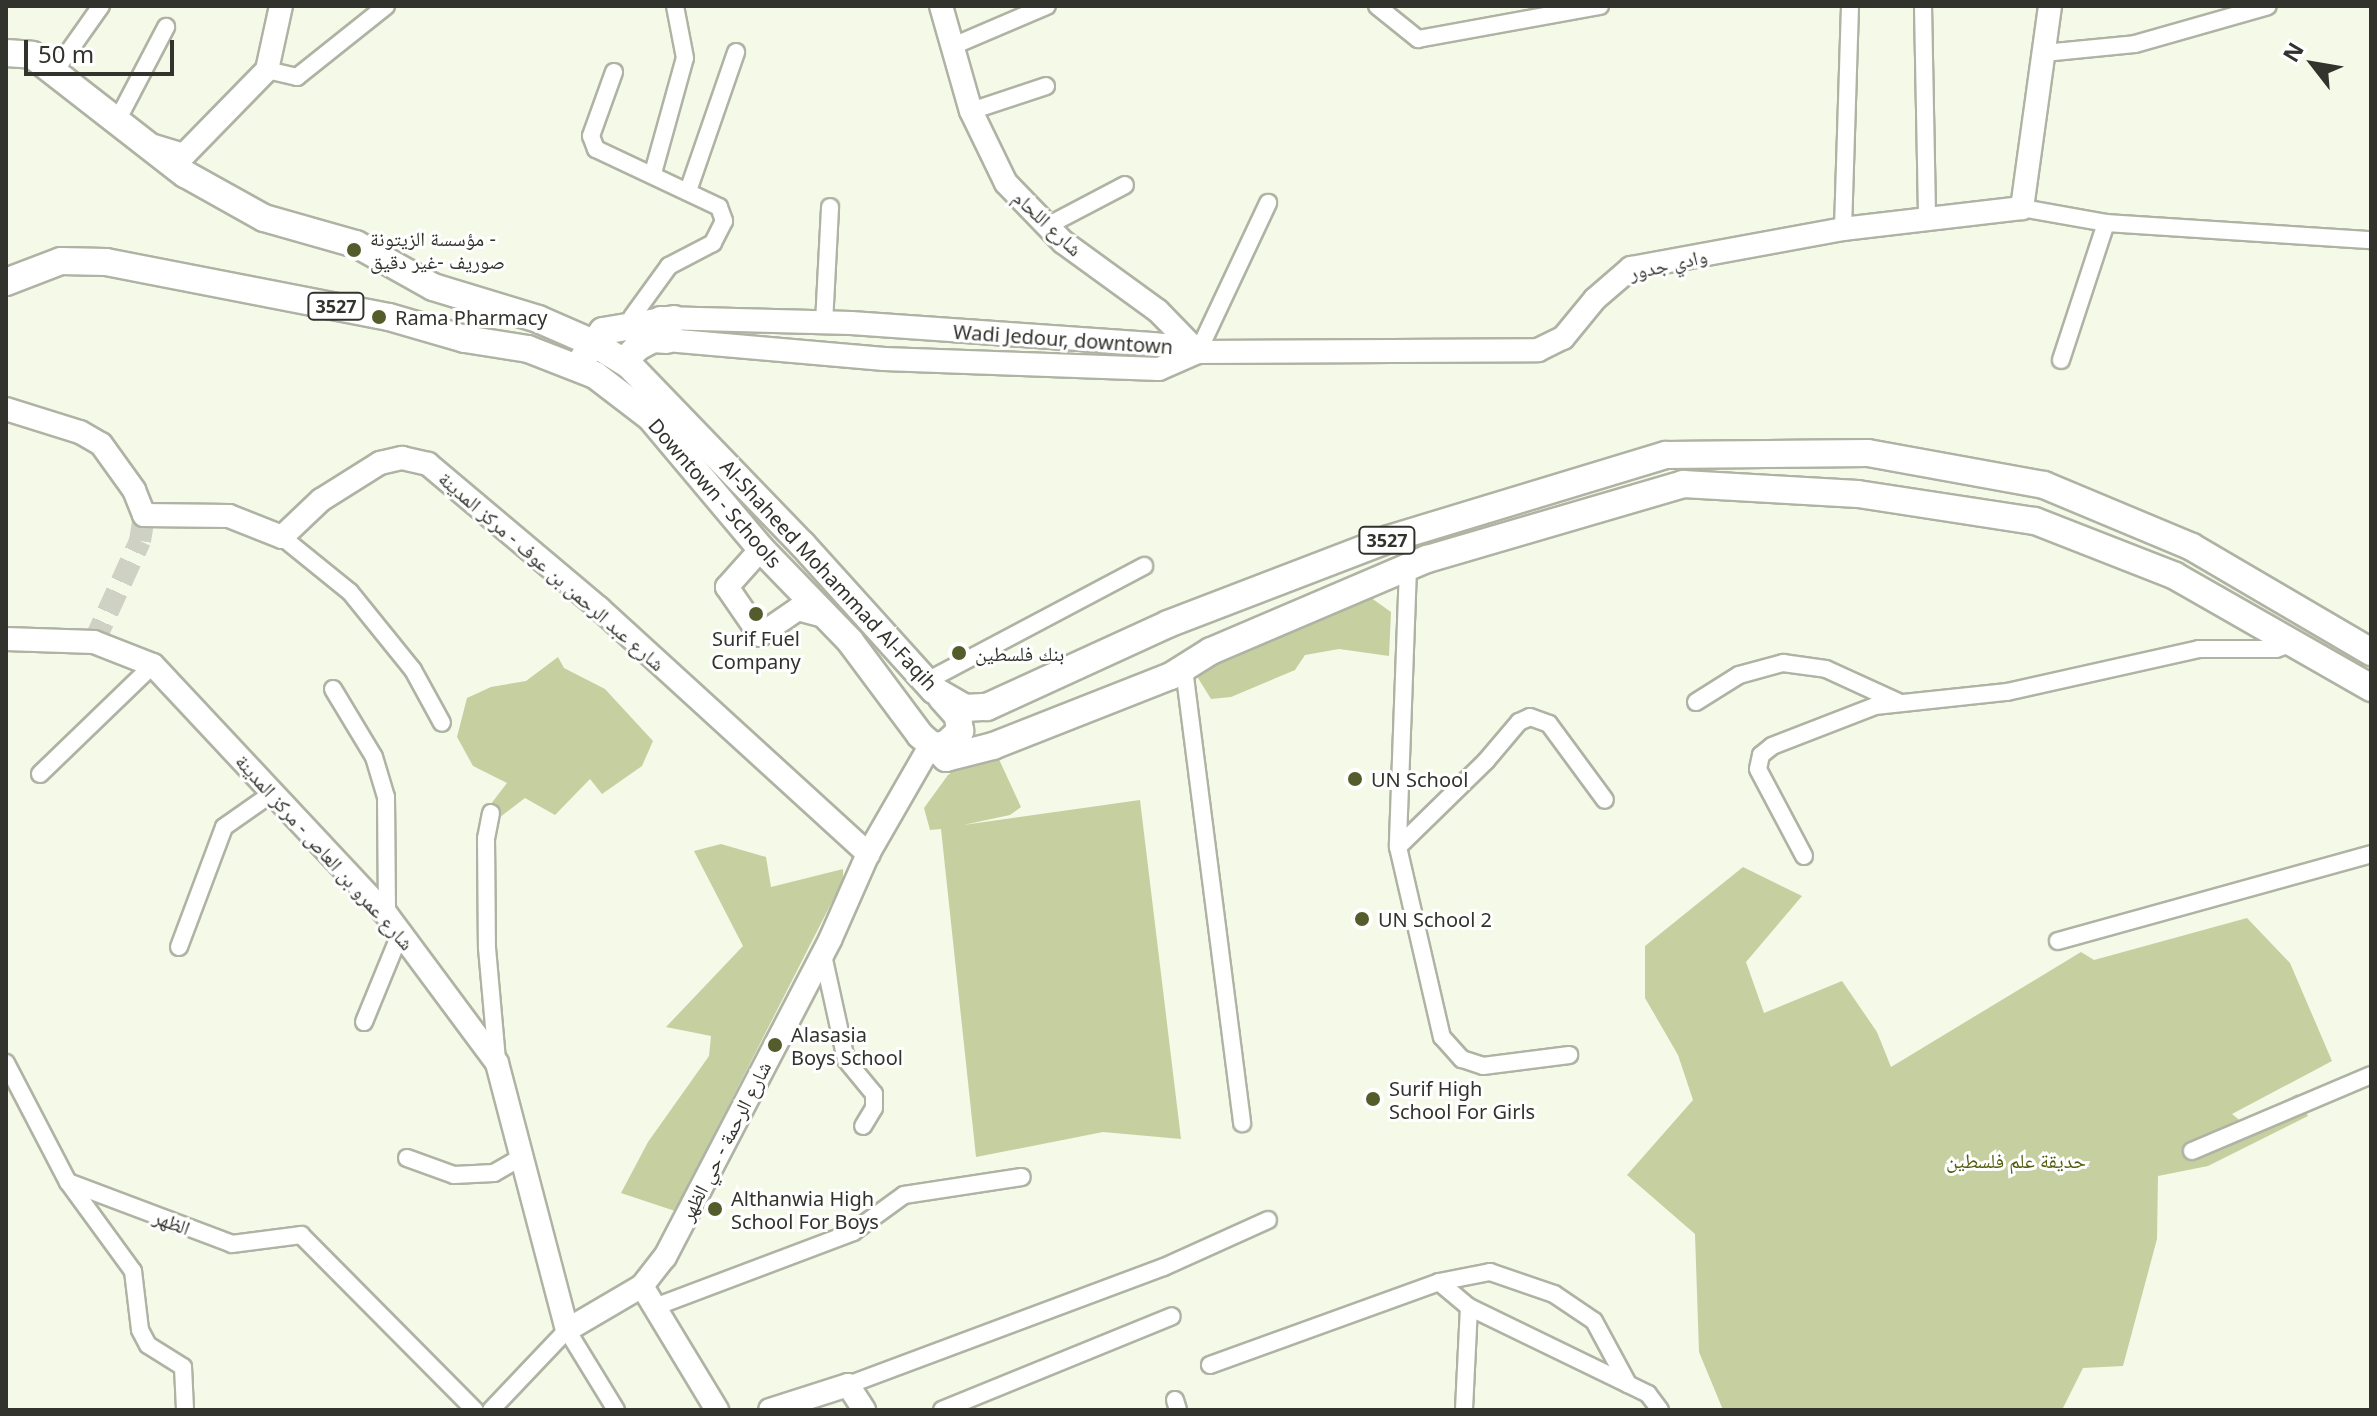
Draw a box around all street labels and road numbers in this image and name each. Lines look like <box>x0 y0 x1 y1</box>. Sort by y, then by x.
street label: شارع اللحام <box>1009 185 1087 261</box>
street label: وادي جدور <box>1627 243 1709 285</box>
road number: 3527 <box>306 292 366 320</box>
street label: Wadi Jedour, downtown <box>952 319 1174 359</box>
street label: Downtown - Schools <box>644 413 786 573</box>
street label: Al-Shaheed Mohammad Al-Faqih <box>716 455 942 695</box>
street label: شارع عبد الرحمن بن عوف - مركز المدينة <box>434 466 670 676</box>
road number: 3527 <box>1357 526 1417 554</box>
street label: شارع عمرو بن العاص - مركز المدينة <box>231 749 419 955</box>
street label: شارع الرحمة - حي الظهر <box>674 1057 776 1225</box>
street label: الظهر <box>150 1204 194 1240</box>

